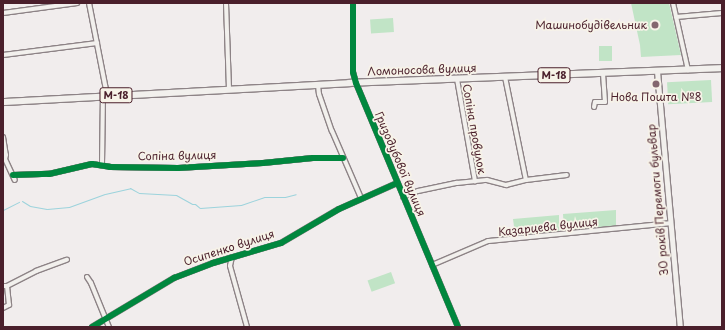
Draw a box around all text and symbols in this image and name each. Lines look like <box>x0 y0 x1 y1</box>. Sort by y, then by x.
place label: Машинобудівельник <box>535 18 647 32</box>
marker: Машинобудівельник <box>650 20 660 30</box>
street label: Ломоносова вулиця <box>367 61 477 79</box>
road number: М-18 <box>537 67 571 83</box>
marker: Нова Пошта №8 <box>651 79 661 89</box>
street label: Сопіна провулок <box>460 83 488 175</box>
road number: М-18 <box>99 87 133 103</box>
place label: Нова Пошта №8 <box>610 90 702 104</box>
street label: Гризодубової вулиця <box>372 110 428 218</box>
street label: 30 років Перемоги бульвар <box>645 124 671 276</box>
street label: Сопіна вулиця <box>137 149 217 163</box>
street label: Казарцева вулиця <box>497 215 599 239</box>
street label: Осипенко вулиця <box>182 227 276 269</box>

